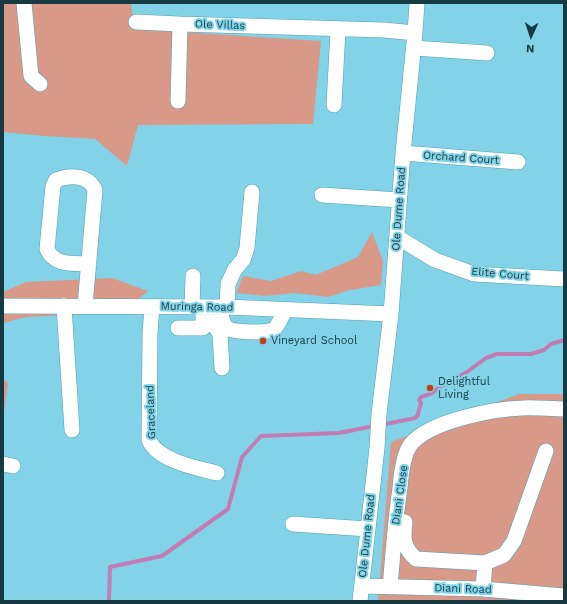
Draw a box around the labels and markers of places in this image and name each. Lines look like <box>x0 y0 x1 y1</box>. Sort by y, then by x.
place label: Vineyard School <box>271 334 357 348</box>
marker: Vineyard School <box>258 336 268 346</box>
place label: Delightful Living <box>438 375 490 401</box>
marker: Delightful Living <box>425 383 435 393</box>

